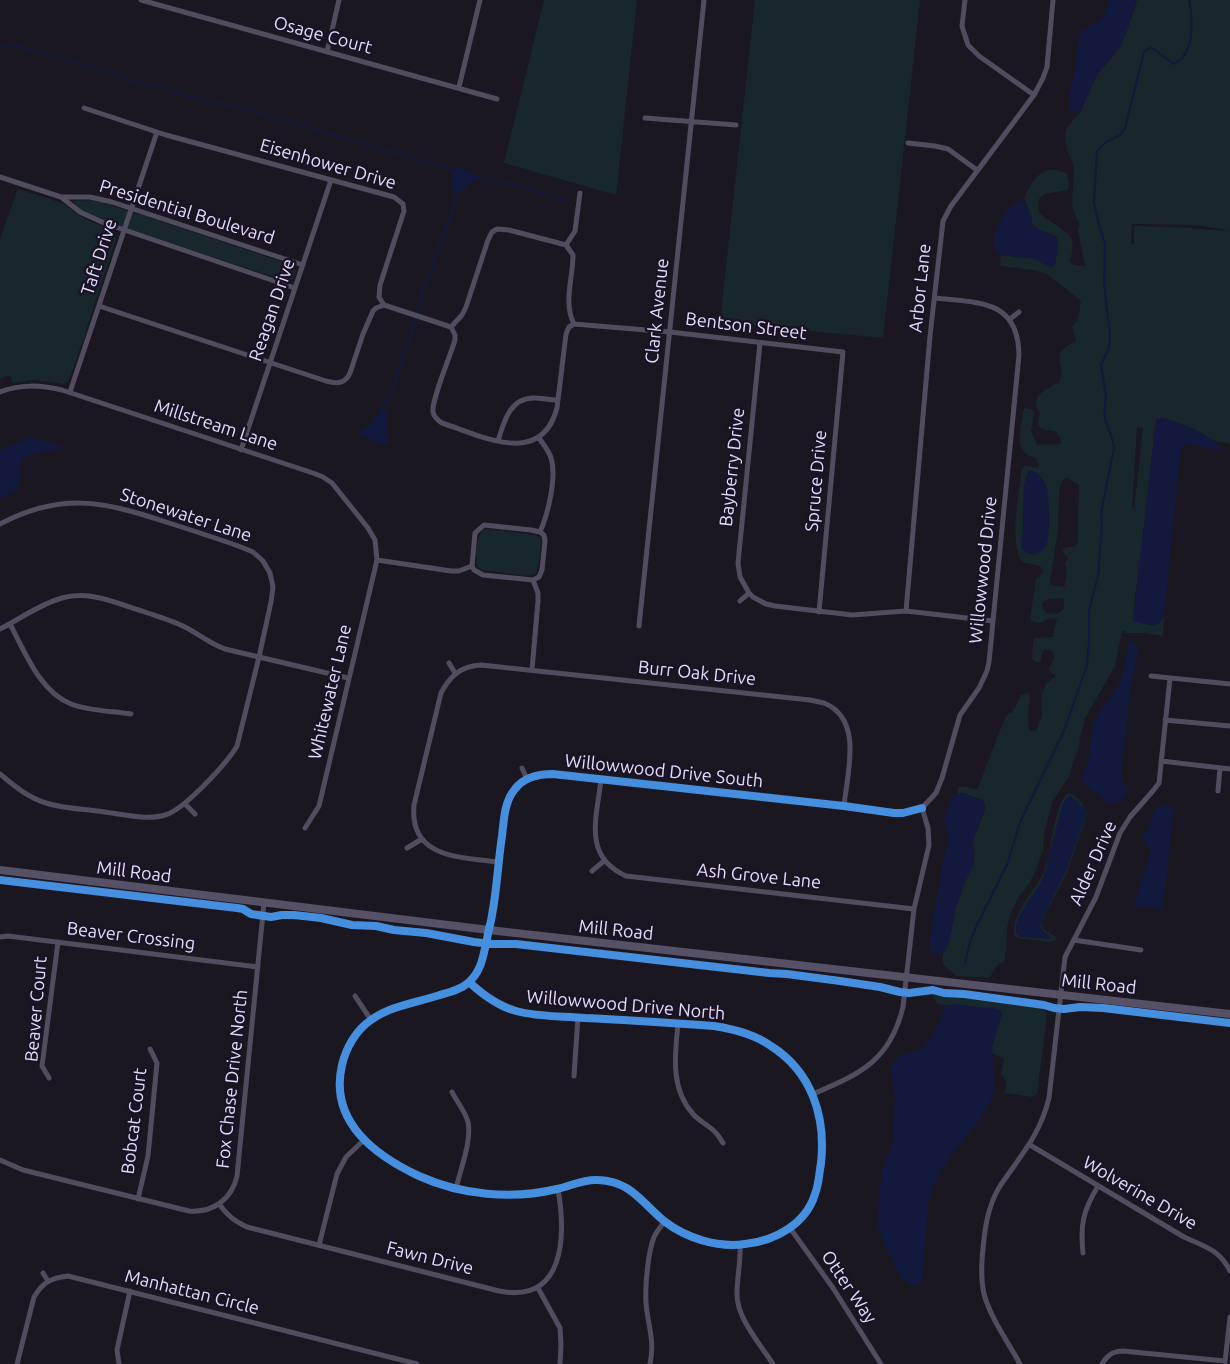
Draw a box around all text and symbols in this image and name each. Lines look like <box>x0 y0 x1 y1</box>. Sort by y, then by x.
street label: Osage Court <box>271 11 375 59</box>
street label: Eisenhower Drive <box>257 134 399 194</box>
street label: Presidential Boulevard <box>97 175 277 249</box>
street label: Taft Drive <box>76 216 122 298</box>
street label: Arbor Lane <box>905 243 935 333</box>
street label: Reagan Drive <box>244 256 300 364</box>
street label: Clark Avenue <box>641 257 673 365</box>
street label: Bentson Street <box>684 308 808 344</box>
street label: Millstream Lane <box>151 395 281 455</box>
street label: Bayberry Drive <box>715 407 749 527</box>
street label: Spruce Drive <box>801 429 831 533</box>
street label: Stonewater Lane <box>118 484 254 546</box>
street label: Willowwood Drive <box>965 495 1001 645</box>
street label: Whitewater Lane <box>304 622 356 762</box>
street label: Burr Oak Drive <box>637 656 757 690</box>
street label: Willowwood Drive South <box>564 750 764 792</box>
street label: Alder Drive <box>1065 817 1121 909</box>
street label: Mill Road <box>95 857 173 887</box>
street label: Ash Grove Lane <box>696 859 822 893</box>
street label: Mill Road <box>578 915 654 945</box>
street label: Beaver Crossing <box>66 917 196 955</box>
street label: Beaver Court <box>21 955 51 1063</box>
street label: Mill Road <box>1061 969 1137 999</box>
street label: Willowwood Drive North <box>526 986 726 1024</box>
street label: Fox Chase Drive North <box>212 989 252 1169</box>
street label: Bobcat Court <box>117 1067 151 1175</box>
street label: Wolverine Drive <box>1079 1152 1201 1234</box>
street label: Fawn Drive <box>384 1237 476 1279</box>
street label: Otter Way <box>817 1246 881 1328</box>
street label: Manhattan Circle <box>123 1265 261 1319</box>

